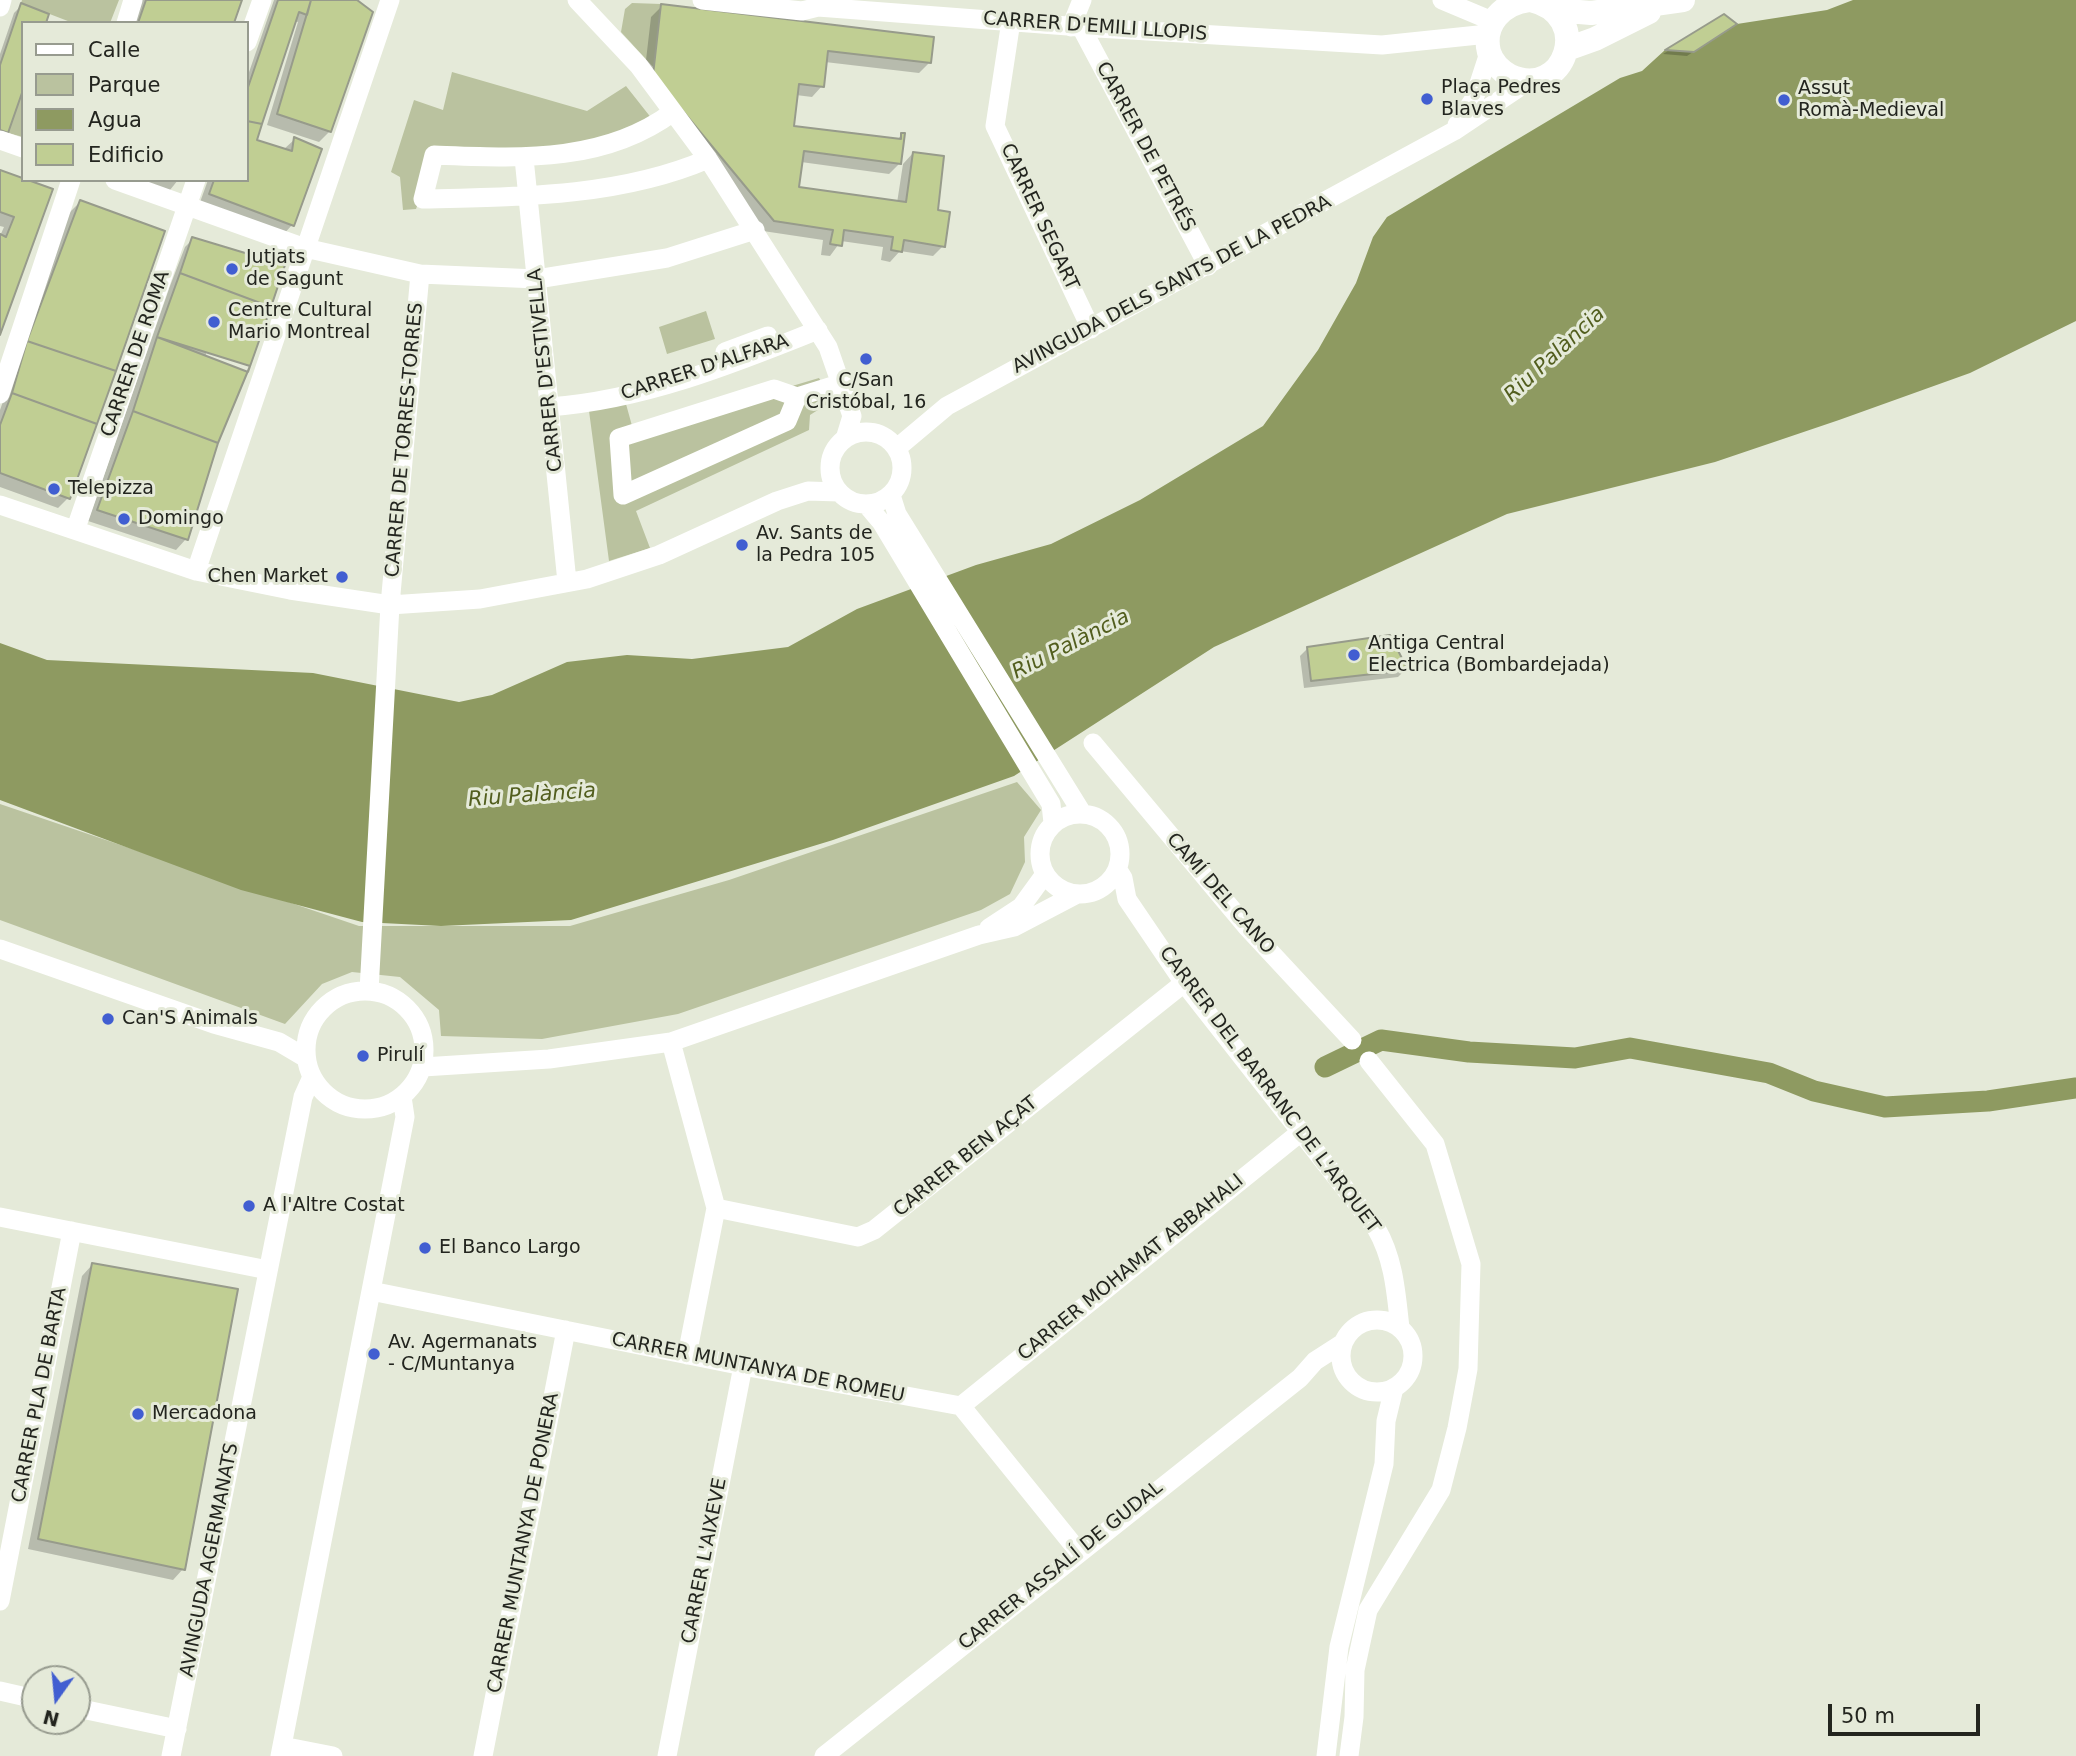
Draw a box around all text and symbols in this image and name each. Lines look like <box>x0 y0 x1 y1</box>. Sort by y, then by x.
street label: CARRER D'EMILI LLOPIS <box>982 8 1208 46</box>
legend <box>21 21 248 182</box>
text: Calle <box>88 38 140 62</box>
street label: CARRER DE PETRÉS <box>1091 58 1199 236</box>
text: Parque <box>88 73 160 97</box>
place label: Plaça Pedres Blaves <box>1441 77 1561 121</box>
place label: Assut Romà-Medieval <box>1798 78 1944 122</box>
marker: Plaça Pedres Blaves <box>1419 91 1435 107</box>
marker: Assut Romà-Medieval <box>1776 92 1792 108</box>
text: Agua <box>88 108 142 132</box>
street label: CARRER SEGART <box>995 140 1083 294</box>
text: Edificio <box>88 143 164 167</box>
street label: AVINGUDA DELS SANTS DE LA PEDRA <box>1009 191 1335 379</box>
place label: Jutjats de Sagunt <box>246 247 343 291</box>
marker: Jutjats de Sagunt <box>224 261 240 277</box>
street label: CARRER D'ESTIVELLA <box>524 267 568 473</box>
street label: CARRER DE ROMA <box>97 268 175 440</box>
place label: Centre Cultural Mario Montreal <box>228 300 372 344</box>
street label: CARRER DE TORRES-TORRES <box>382 302 428 578</box>
water label: Riu Palància <box>1500 302 1610 408</box>
marker: Centre Cultural Mario Montreal <box>206 314 222 330</box>
street label: CARRER D'ALFARA <box>618 330 792 406</box>
marker: C/San Cristóbal, 16 <box>858 351 874 367</box>
place label: C/San Cristóbal, 16 <box>806 370 926 414</box>
place label: Telepizza <box>68 478 154 500</box>
marker: Telepizza <box>46 481 62 497</box>
place label: Domingo <box>138 508 224 530</box>
marker: Domingo <box>116 511 132 527</box>
place label: Av. Sants de la Pedra 105 <box>756 523 875 567</box>
marker: Av. Sants de la Pedra 105 <box>734 537 750 553</box>
place label: Chen Market <box>208 566 328 588</box>
marker: Chen Market <box>334 569 350 585</box>
water label: Riu Palància <box>1008 605 1134 685</box>
place label: Antiga Central Electrica (Bombardejada) <box>1368 633 1610 677</box>
marker: Antiga Central Electrica (Bombardejada) <box>1346 647 1362 663</box>
water label: Riu Palància <box>467 779 597 813</box>
street label: CAMÍ DEL CANO <box>1161 829 1279 959</box>
street label: CARRER DEL BARRANC DE L'ARQUET <box>1154 942 1384 1238</box>
place label: Can'S Animals <box>122 1008 258 1030</box>
marker: Can'S Animals <box>100 1011 116 1027</box>
place label: Pirulí <box>377 1045 424 1067</box>
marker: Pirulí <box>355 1048 371 1064</box>
street label: CARRER BEN AÇAT <box>890 1092 1042 1222</box>
street label: CARRER MOHAMAT ABBAHALI <box>1014 1170 1248 1366</box>
place label: A l'Altre Costat <box>263 1195 405 1217</box>
marker: A l'Altre Costat <box>241 1198 257 1214</box>
place label: El Banco Largo <box>439 1237 581 1259</box>
marker: El Banco Largo <box>417 1240 433 1256</box>
street label: CARRER PLA DE BARTA <box>8 1285 72 1505</box>
street label: CARRER MUNTANYA DE ROMEU <box>610 1328 906 1408</box>
place label: Av. Agermanats - C/Muntanya <box>388 1332 537 1376</box>
marker: Av. Agermanats - C/Muntanya <box>366 1346 382 1362</box>
street label: CARRER MUNTANYA DE PONERA <box>484 1391 564 1695</box>
place label: Mercadona <box>152 1403 257 1425</box>
marker: Mercadona <box>130 1406 146 1422</box>
street label: AVINGUDA AGERMANATS <box>176 1441 244 1679</box>
street label: CARRER L'AIXEVE <box>678 1476 732 1646</box>
street label: CARRER ASSALÍ DE GUDAL <box>954 1477 1168 1655</box>
north arrow <box>21 1665 91 1735</box>
scale bar <box>1831 1690 1983 1734</box>
text: 50 m <box>1841 1704 1895 1728</box>
text: N <box>41 1706 62 1731</box>

